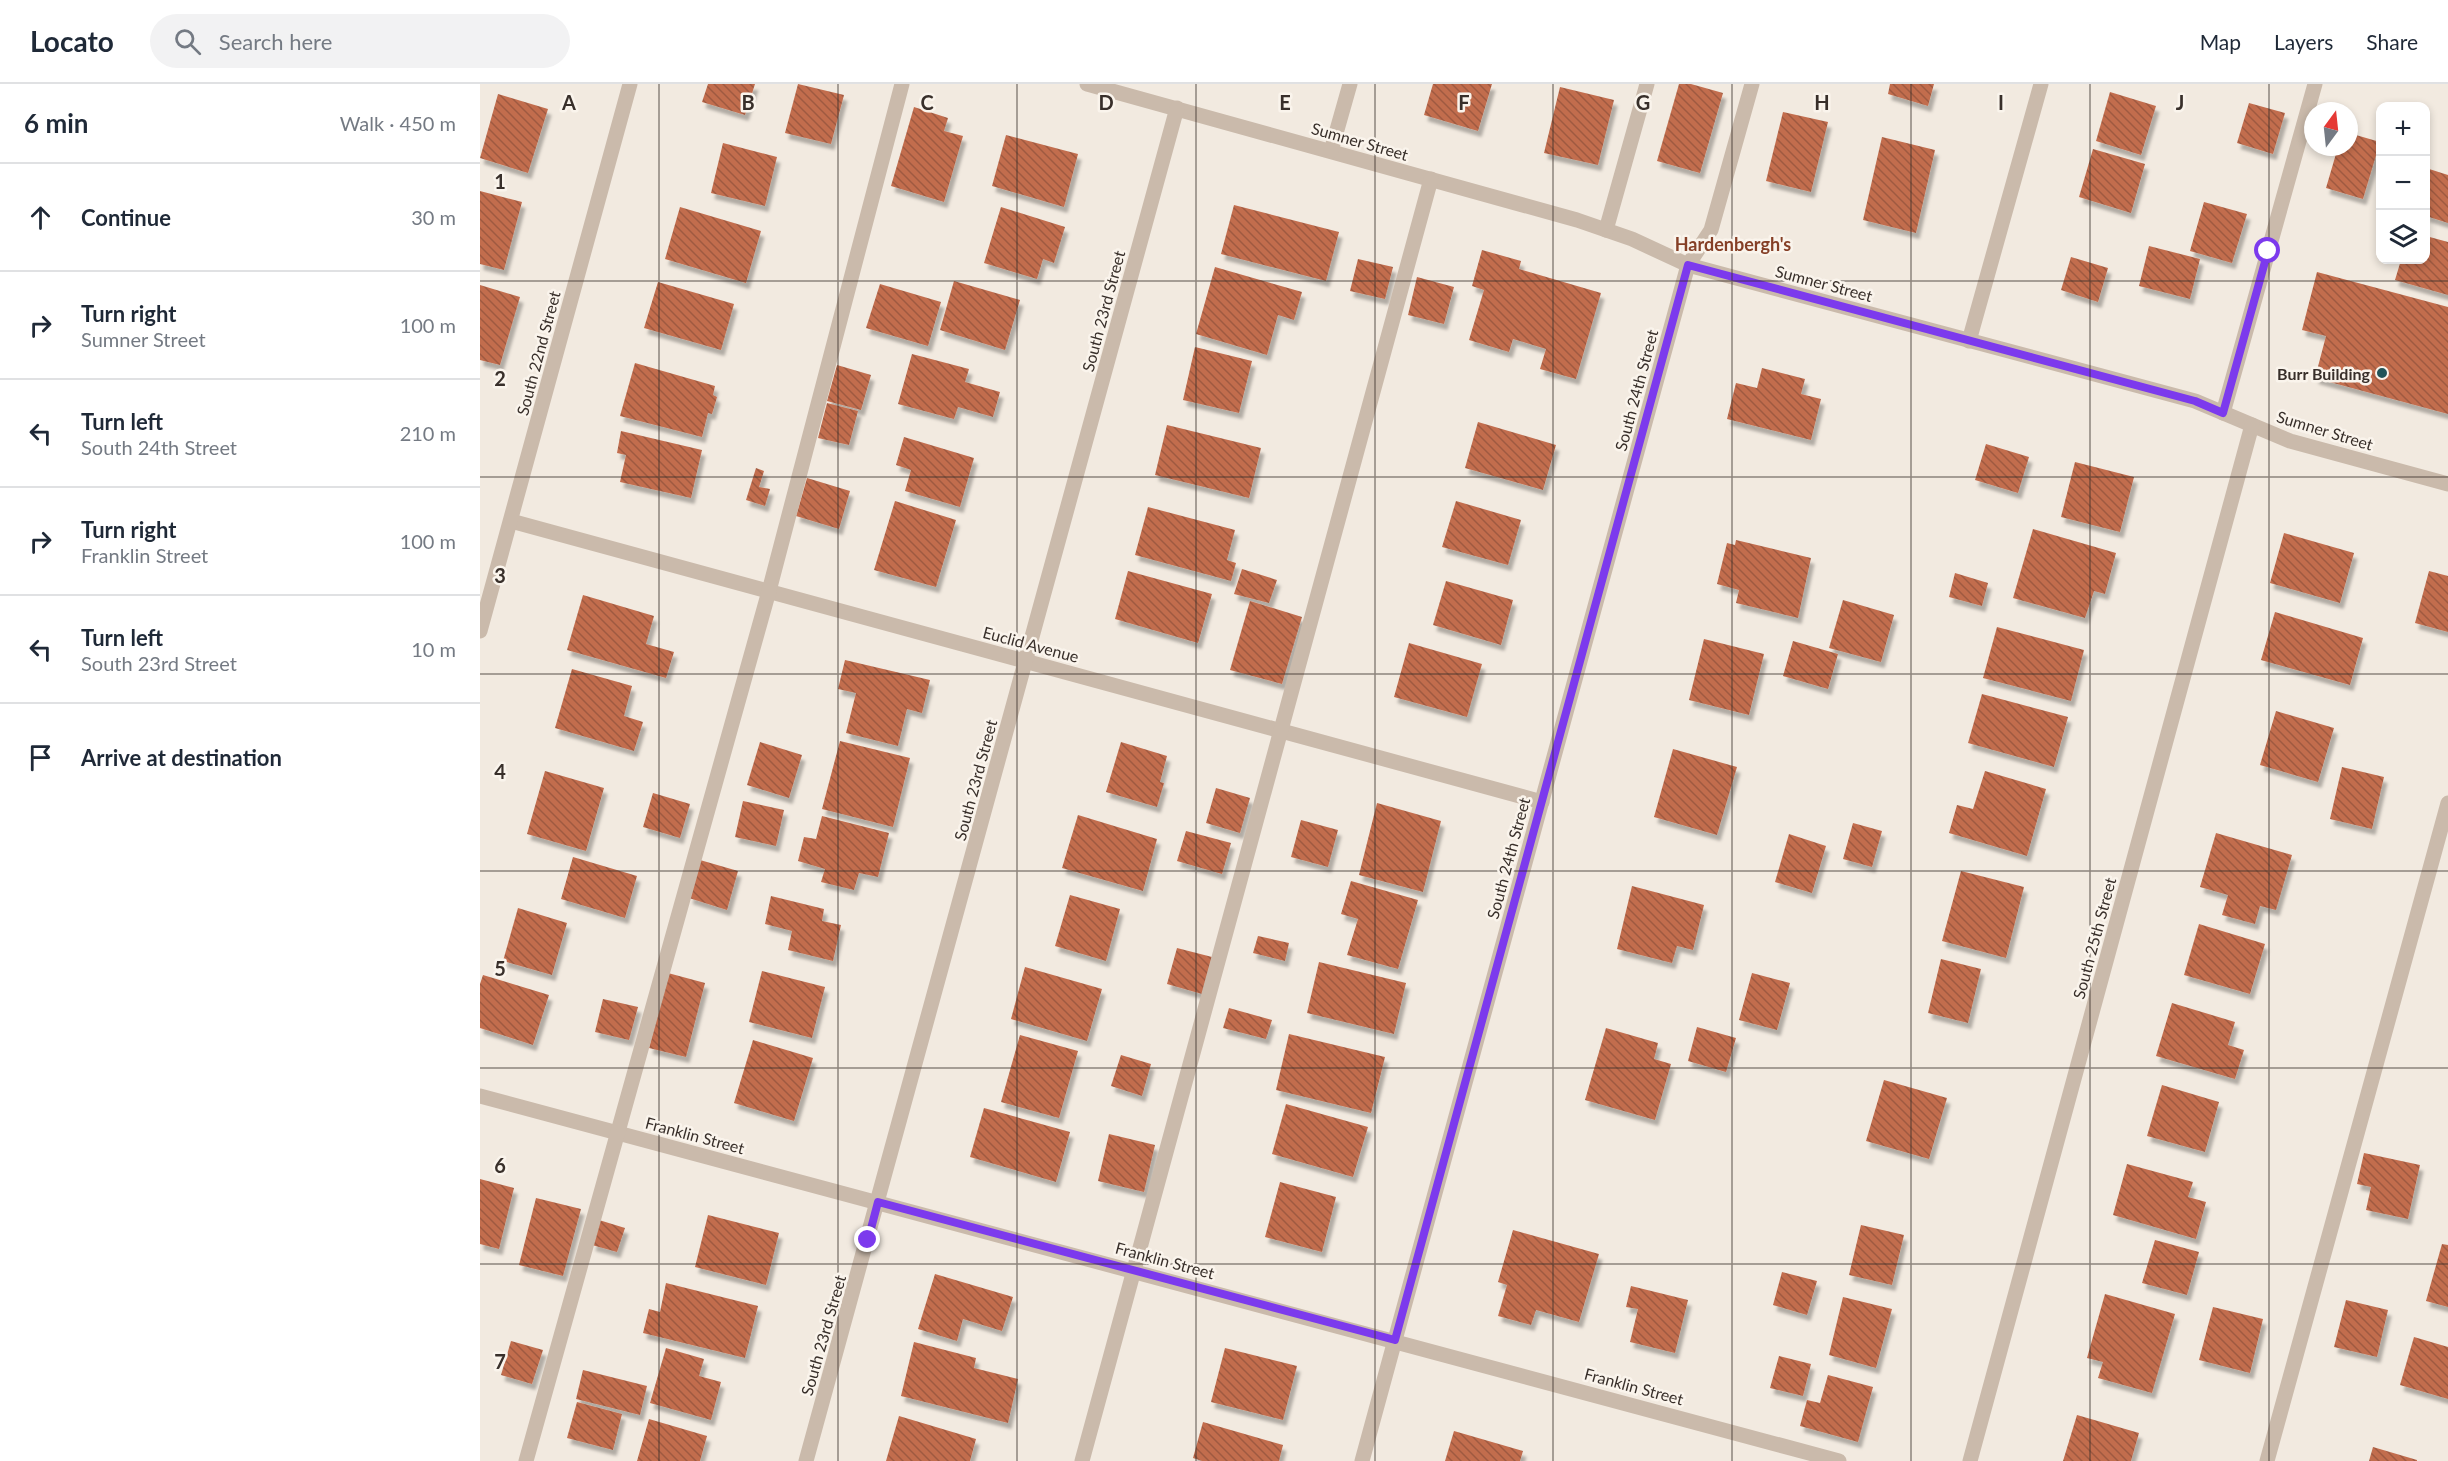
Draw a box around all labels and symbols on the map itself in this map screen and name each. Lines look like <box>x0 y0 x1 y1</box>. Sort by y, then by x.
text: A <box>561 90 576 114</box>
text: B <box>741 90 755 114</box>
text: C <box>920 90 934 114</box>
text: D <box>1098 90 1114 114</box>
text: E <box>1279 90 1291 114</box>
text: F <box>1458 90 1470 114</box>
text: G <box>1636 90 1650 114</box>
text: H <box>1814 90 1830 114</box>
text: I <box>1998 90 2004 114</box>
text: J <box>2176 90 2184 114</box>
north arrow <box>2304 102 2358 156</box>
street label: Sumner Street <box>1309 118 1411 164</box>
text: 1 <box>494 169 506 193</box>
district label: Hardenbergh's <box>1675 233 1791 255</box>
route start <box>2254 237 2280 263</box>
street label: South 23rd Street <box>1078 248 1128 374</box>
street label: Sumner Street <box>1773 261 1875 305</box>
street label: South 22nd Street <box>512 288 564 417</box>
street label: South 24th Street <box>1611 327 1661 453</box>
place label: Burr Building <box>2277 364 2371 383</box>
text: 2 <box>494 366 506 390</box>
marker: Burr Building <box>2375 366 2389 380</box>
street label: Sumner Street <box>2275 406 2376 454</box>
text: 3 <box>494 563 506 587</box>
street label: Euclid Avenue <box>981 622 1081 666</box>
street label: South 23rd Street <box>950 717 1000 843</box>
text: 4 <box>494 759 506 783</box>
street label: South 24th Street <box>1483 795 1533 921</box>
street label: South 25th Street <box>2069 875 2119 1001</box>
text: 5 <box>494 956 506 980</box>
street label: Franklin Street <box>643 1113 747 1157</box>
text: 6 <box>494 1153 506 1177</box>
route end <box>854 1226 880 1252</box>
street label: Franklin Street <box>1113 1238 1217 1282</box>
street label: South 23rd Street <box>797 1272 849 1398</box>
text: 7 <box>494 1349 506 1373</box>
street label: Franklin Street <box>1582 1364 1686 1408</box>

